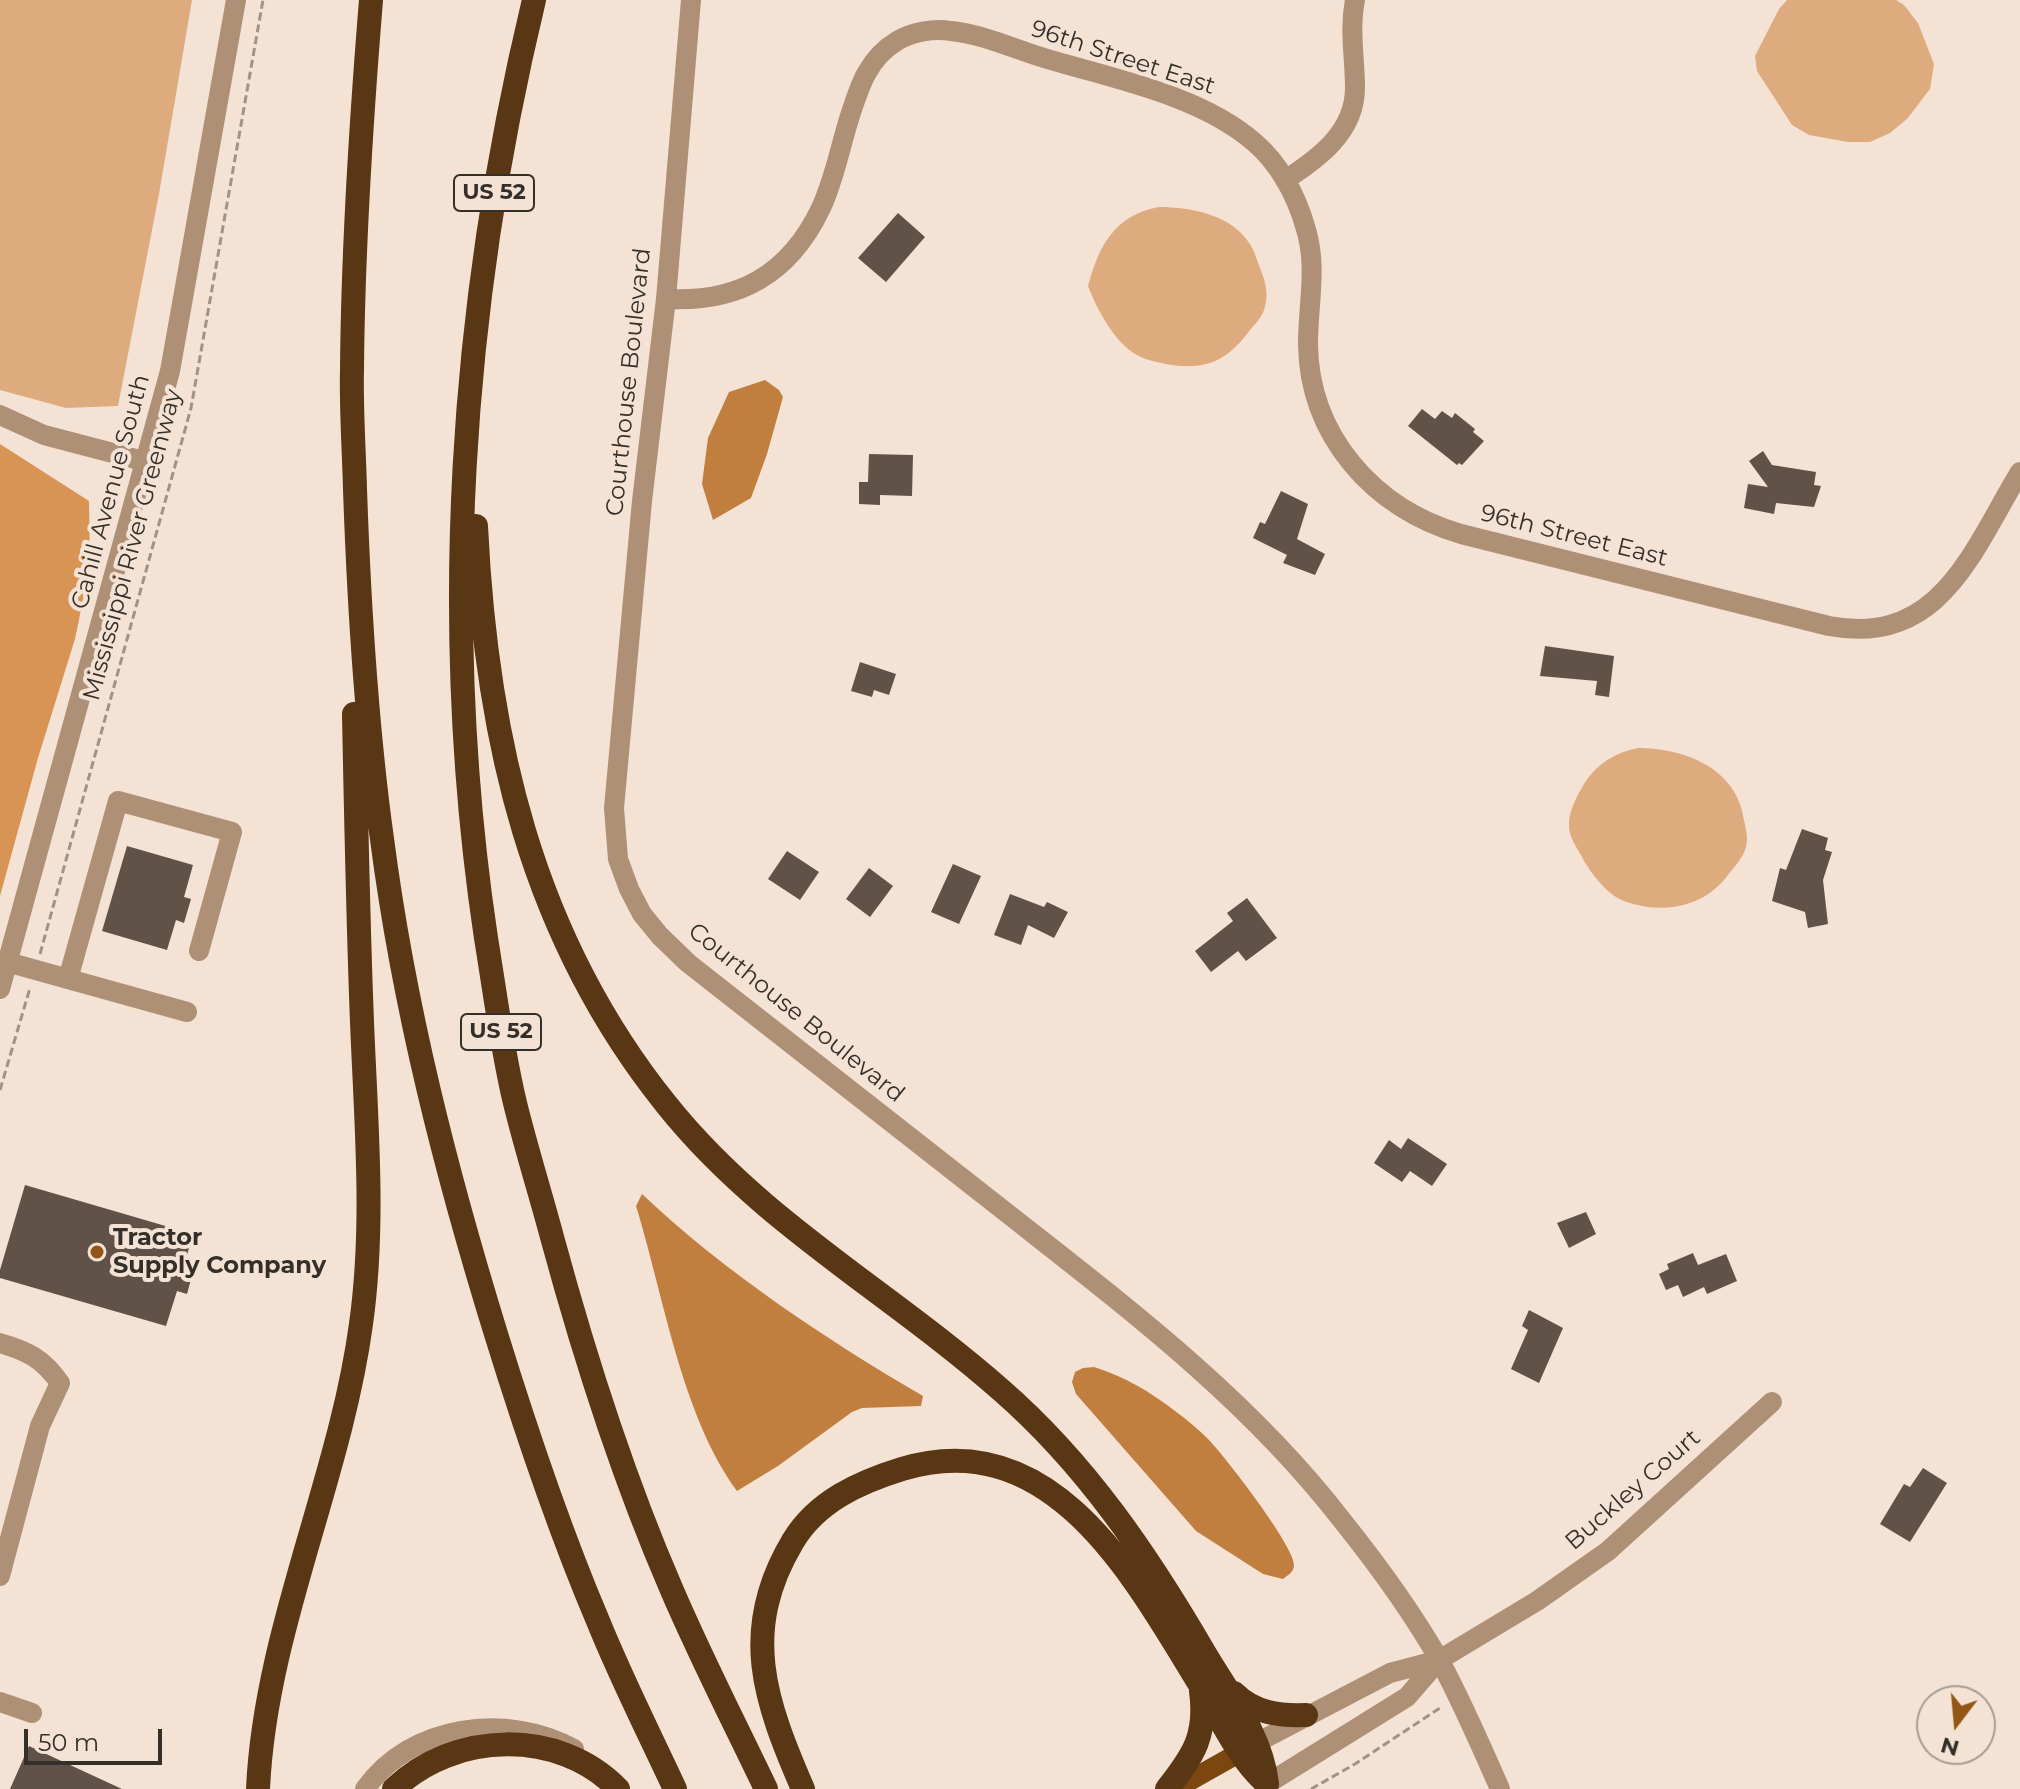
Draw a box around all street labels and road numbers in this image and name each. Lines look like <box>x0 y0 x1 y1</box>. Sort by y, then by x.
street label: 96th Street East <box>1027 15 1219 101</box>
road number: US 52 <box>454 175 534 211</box>
street label: Courthouse Boulevard <box>601 246 657 518</box>
street label: Cahill Avenue South <box>66 372 156 612</box>
street label: Mississippi River Greenway <box>77 386 189 704</box>
street label: 96th Street East <box>1477 499 1671 573</box>
street label: Courthouse Boulevard <box>682 917 910 1109</box>
road number: US 52 <box>461 1014 541 1050</box>
street label: Buckley Court <box>1560 1424 1706 1556</box>

